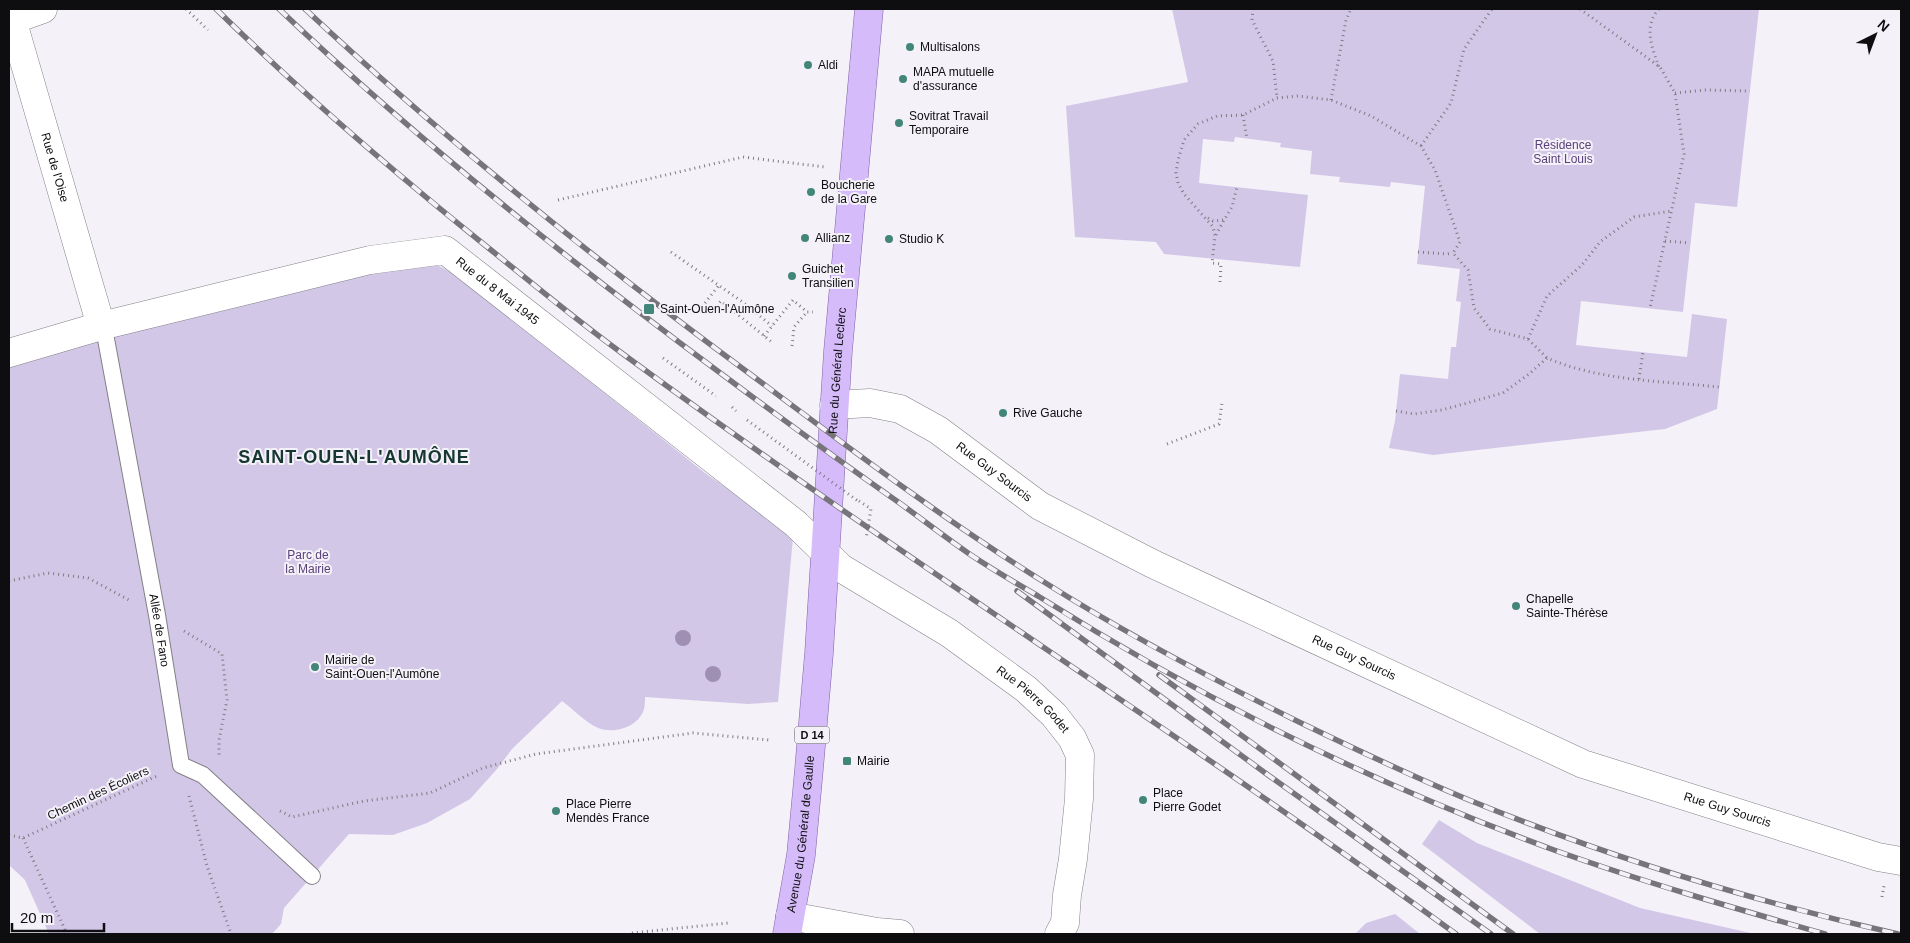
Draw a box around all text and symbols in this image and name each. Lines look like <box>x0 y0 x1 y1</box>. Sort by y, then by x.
north arrow <box>1850 10 1900 60</box>
text: N <box>1875 16 1893 35</box>
place label: Multisalons <box>920 40 980 54</box>
marker: Multisalons <box>904 41 916 53</box>
place label: Aldi <box>818 58 838 72</box>
marker: Aldi <box>802 59 814 71</box>
place label: MAPA mutuelle d'assurance <box>913 65 994 93</box>
marker: MAPA mutuelle d'assurance <box>897 73 909 85</box>
place label: Sovitrat Travail Temporaire <box>909 109 988 137</box>
marker: Sovitrat Travail Temporaire <box>893 117 905 129</box>
street label: Rue de l'Oise <box>38 131 72 204</box>
park label: Résidence Saint Louis <box>1533 138 1593 166</box>
place label: Boucherie de la Gare <box>821 178 877 206</box>
marker: Boucherie de la Gare <box>805 186 817 198</box>
place label: Allianz <box>815 231 850 245</box>
marker: Allianz <box>799 232 811 244</box>
place label: Studio K <box>899 232 944 246</box>
marker: Studio K <box>883 233 895 245</box>
street label: Rue du 8 Mai 1945 <box>453 254 542 328</box>
place label: Guichet Transilien <box>802 262 854 290</box>
marker: Guichet Transilien <box>786 270 798 282</box>
marker: Saint-Ouen-l'Aumône <box>642 302 656 316</box>
place label: Saint-Ouen-l'Aumône <box>660 302 775 316</box>
street label: Rue du Général Leclerc <box>826 307 849 434</box>
place label: Rive Gauche <box>1013 406 1083 420</box>
marker: Rive Gauche <box>997 407 1009 419</box>
street label: Rue Guy Sourcis <box>953 439 1035 505</box>
district label: SAINT-OUEN-L'AUMÔNE <box>238 446 470 467</box>
park label: Parc de la Mairie <box>285 548 331 576</box>
street label: Allée de Fano <box>146 592 172 668</box>
place label: Chapelle Sainte-Thérèse <box>1526 592 1608 620</box>
marker: Chapelle Sainte-Thérèse <box>1510 600 1522 612</box>
street label: Rue Guy Sourcis <box>1310 632 1398 683</box>
place label: Mairie de Saint-Ouen-l'Aumône <box>325 653 440 681</box>
marker: Mairie de Saint-Ouen-l'Aumône <box>309 661 321 673</box>
street label: Rue Pierre Godet <box>994 663 1073 736</box>
road number: D 14 <box>794 726 830 744</box>
place label: Mairie <box>857 754 890 768</box>
street label: Avenue du Général de Gaulle <box>784 755 817 914</box>
marker: Mairie <box>841 755 853 767</box>
street label: Chemin des Écoliers <box>45 762 151 823</box>
place label: Place Pierre Godet <box>1153 786 1222 814</box>
street label: Rue Guy Sourcis <box>1682 789 1773 830</box>
marker: Place Pierre Godet <box>1137 794 1149 806</box>
place label: Place Pierre Mendès France <box>566 797 650 825</box>
marker: Place Pierre Mendès France <box>550 805 562 817</box>
scale bar <box>12 900 105 932</box>
text: 20 m <box>20 909 53 926</box>

